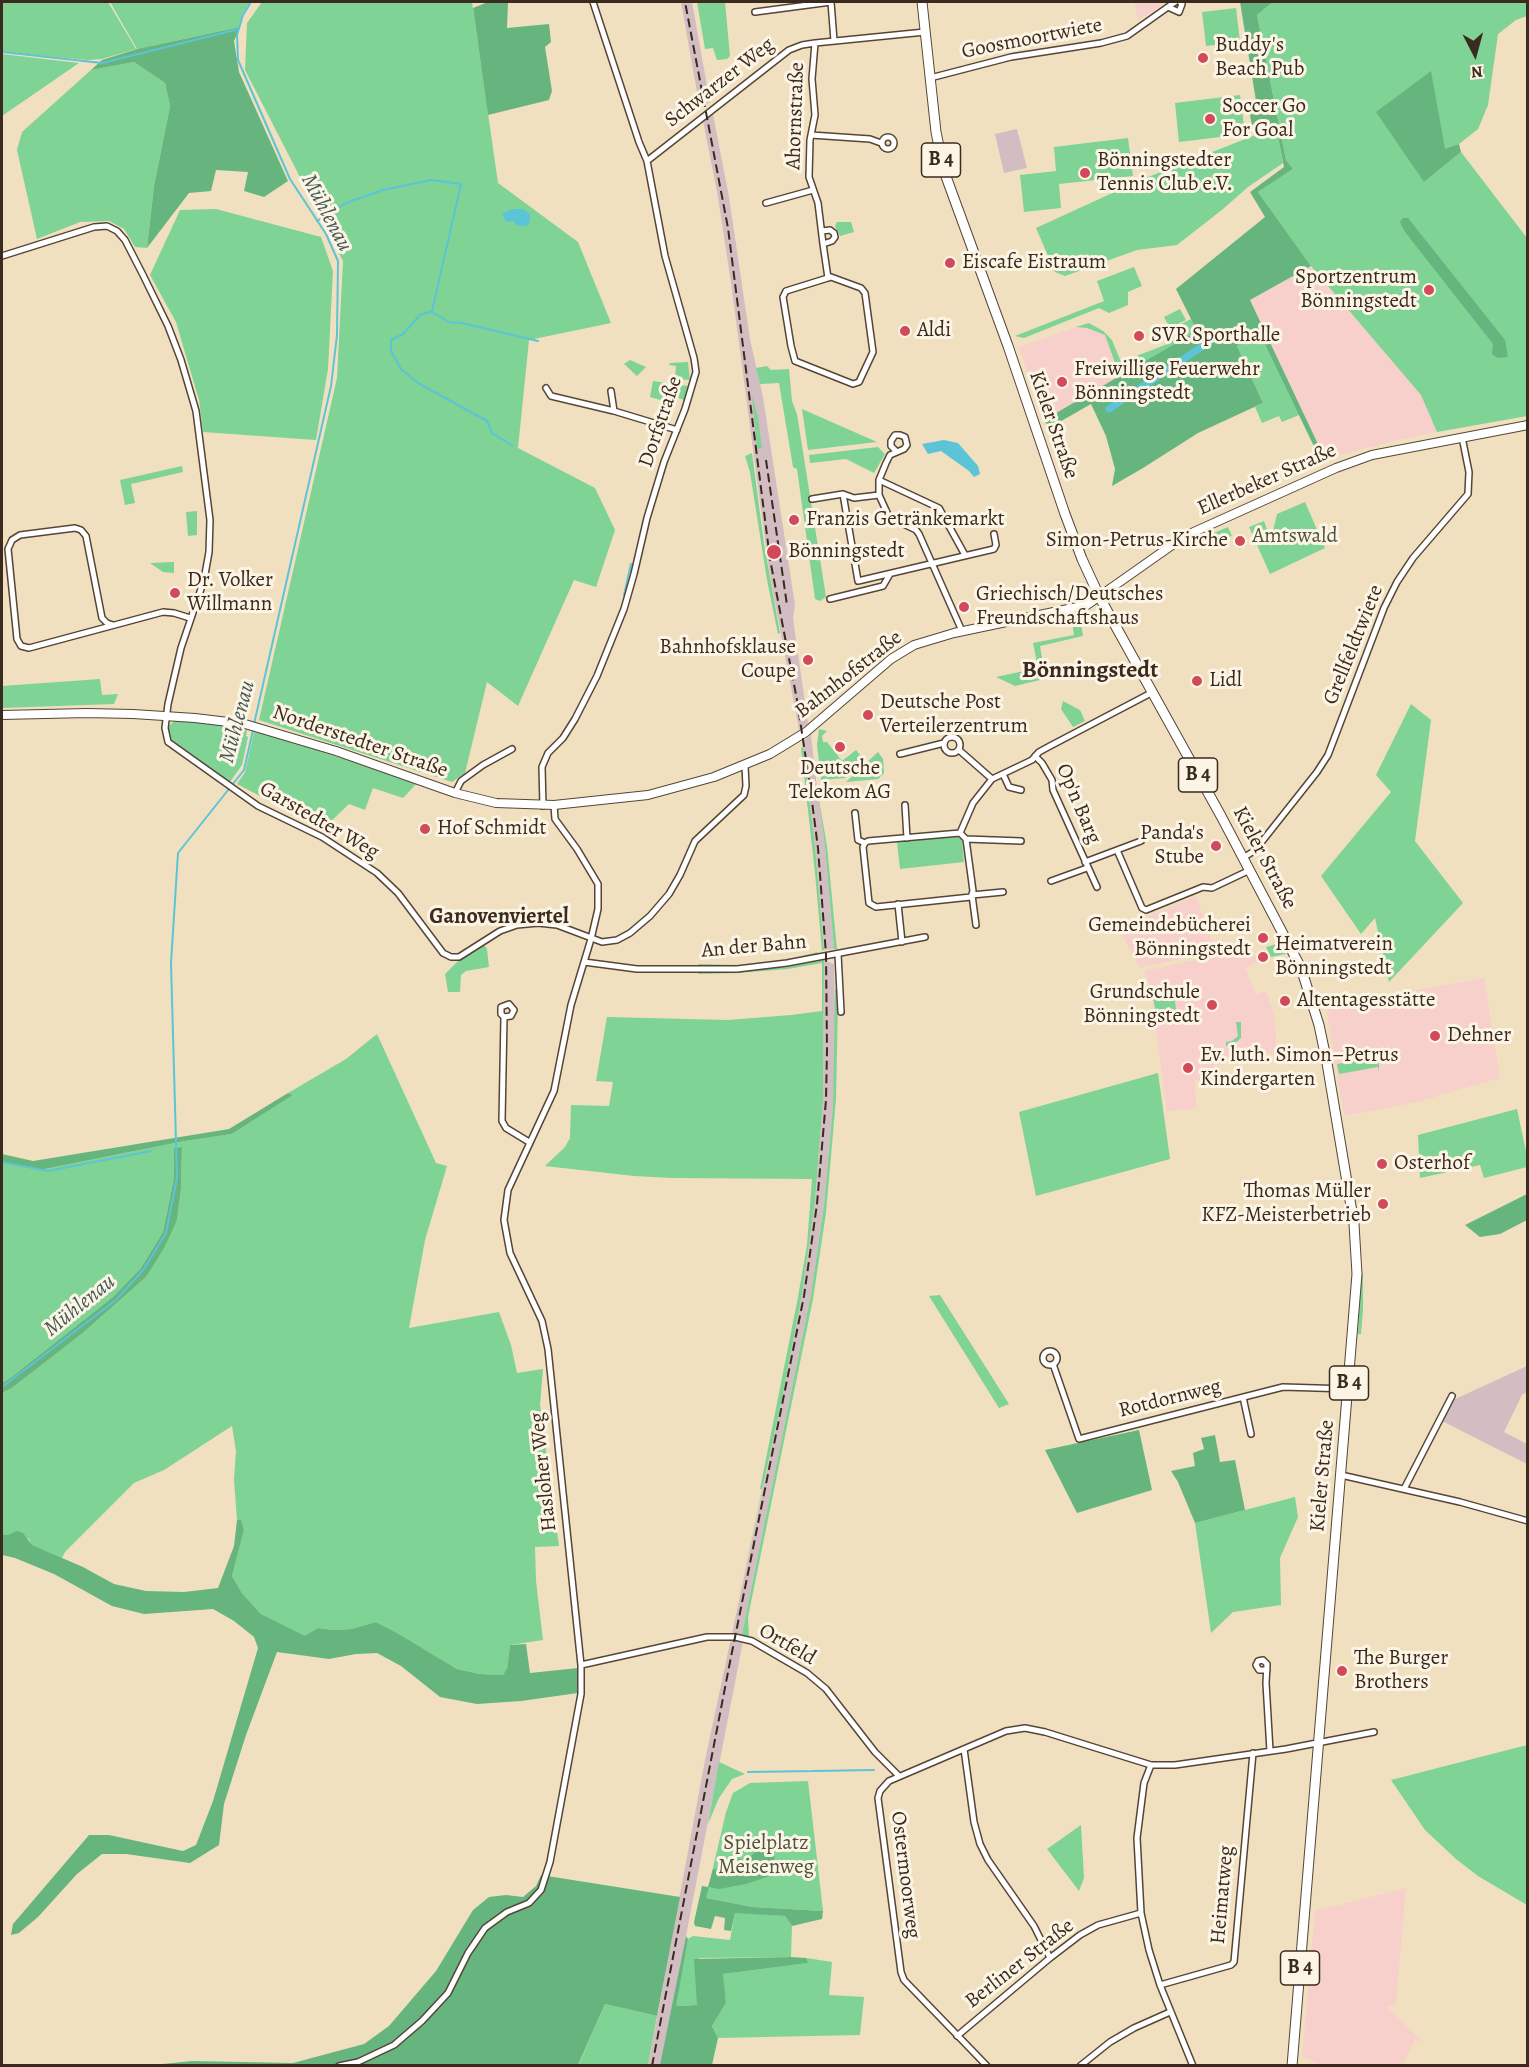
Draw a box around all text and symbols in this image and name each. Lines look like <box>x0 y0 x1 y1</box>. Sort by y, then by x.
street label: Goosmoortwiete <box>960 13 1104 65</box>
north arrow <box>1445 24 1505 84</box>
street label: Schwarzer Weg <box>660 33 780 133</box>
place label: Buddy's Beach Pub <box>1215 33 1304 83</box>
marker: Buddy's Beach Pub <box>1196 51 1210 65</box>
text: N <box>1470 60 1484 83</box>
street label: Ahornstraße <box>782 62 810 170</box>
place label: Soccer Go For Goal <box>1222 94 1306 144</box>
marker: Soccer Go For Goal <box>1203 112 1217 126</box>
road number: B 4 <box>922 143 960 177</box>
place label: Bönningstedter Tennis Club e.V. <box>1097 148 1233 198</box>
marker: Bönningstedter Tennis Club e.V. <box>1078 166 1092 180</box>
water label: Mühlenau <box>295 170 357 256</box>
place label: Eiscafe Eistraum <box>962 250 1106 276</box>
marker: Eiscafe Eistraum <box>943 256 957 270</box>
place label: Sportzentrum Bönningstedt <box>1295 265 1417 315</box>
marker: Sportzentrum Bönningstedt <box>1422 283 1436 297</box>
place label: Aldi <box>917 318 951 344</box>
place label: SVR Sporthalle <box>1151 323 1280 349</box>
marker: Aldi <box>898 324 912 338</box>
marker: SVR Sporthalle <box>1132 329 1146 343</box>
place label: Freiwillige Feuerwehr Bönningstedt <box>1074 357 1260 407</box>
street label: Kieler Straße <box>1023 368 1083 482</box>
street label: Dorfstraße <box>634 373 688 471</box>
marker: Freiwillige Feuerwehr Bönningstedt <box>1055 375 1069 389</box>
street label: Ellerbeker Straße <box>1194 438 1340 522</box>
place label: Franzis Getränkemarkt <box>806 507 1005 533</box>
marker: Franzis Getränkemarkt <box>787 513 801 527</box>
park label: Amtswald <box>1252 524 1338 550</box>
place label: Simon-Petrus-Kirche <box>1046 528 1228 554</box>
marker: Simon-Petrus-Kirche <box>1233 534 1247 548</box>
place label: Bönningstedt <box>788 539 905 565</box>
marker: Bönningstedt <box>765 543 783 561</box>
place label: Dr. Volker Willmann <box>187 568 273 618</box>
street label: Grellfeldtwiete <box>1319 581 1389 709</box>
place label: Griechisch/Deutsches Freundschaftshaus <box>976 582 1163 632</box>
marker: Dr. Volker Willmann <box>168 586 182 600</box>
marker: Griechisch/Deutsches Freundschaftshaus <box>957 600 971 614</box>
street label: Bahnhofstraße <box>791 626 907 724</box>
place label: Bahnhofsklause Coupe <box>659 635 796 685</box>
marker: Bahnhofsklause Coupe <box>801 653 815 667</box>
district label: Bönningstedt <box>1022 657 1158 685</box>
place label: Lidl <box>1209 668 1242 694</box>
marker: Lidl <box>1190 674 1204 688</box>
water label: Mühlenau <box>214 678 262 766</box>
place label: Deutsche Post Verteilerzentrum <box>880 690 1028 740</box>
street label: Norderstedter Straße <box>269 700 451 784</box>
marker: Deutsche Post Verteilerzentrum <box>861 708 875 722</box>
marker: Deutsche Telekom AG <box>833 740 847 754</box>
place label: Deutsche Telekom AG <box>789 756 891 806</box>
road number: B 4 <box>1178 758 1218 792</box>
street label: Op'n Barg <box>1050 760 1106 848</box>
street label: Garstedter Weg <box>255 777 383 865</box>
street label: Kieler Straße <box>1226 802 1302 914</box>
place label: Hof Schmidt <box>437 816 546 842</box>
place label: Panda's Stube <box>1140 821 1204 871</box>
marker: Hof Schmidt <box>418 822 432 836</box>
marker: Panda's Stube <box>1209 839 1223 853</box>
district label: Ganovenviertel <box>429 905 569 931</box>
place label: Gemeindebücherei Bönningstedt <box>1088 913 1251 963</box>
street label: An der Bahn <box>700 930 808 964</box>
marker: Gemeindebücherei Bönningstedt <box>1256 931 1270 945</box>
place label: Heimatverein Bönningstedt <box>1275 932 1393 982</box>
marker: Heimatverein Bönningstedt <box>1256 950 1270 964</box>
place label: Grundschule Bönningstedt <box>1083 980 1200 1030</box>
place label: Altentagesstätte <box>1297 988 1435 1014</box>
marker: Altentagesstätte <box>1278 994 1292 1008</box>
marker: Grundschule Bönningstedt <box>1205 998 1219 1012</box>
place label: Dehner <box>1447 1023 1511 1049</box>
marker: Dehner <box>1428 1029 1442 1043</box>
place label: Ev. luth. Simon–Petrus Kindergarten <box>1200 1043 1399 1093</box>
marker: Ev. luth. Simon–Petrus Kindergarten <box>1181 1061 1195 1075</box>
place label: Osterhof <box>1394 1151 1470 1177</box>
marker: Osterhof <box>1375 1157 1389 1171</box>
place label: Thomas Müller KFZ-Meisterbetrieb <box>1201 1179 1371 1229</box>
marker: Thomas Müller KFZ-Meisterbetrieb <box>1376 1197 1390 1211</box>
water label: Mühlenau <box>39 1269 121 1343</box>
road number: B 4 <box>1330 1366 1368 1400</box>
street label: Rotdornweg <box>1116 1374 1224 1424</box>
street label: Hasloher Weg <box>525 1411 563 1533</box>
street label: Kieler Straße <box>1306 1419 1340 1533</box>
street label: Ortfeld <box>754 1619 820 1671</box>
place label: The Burger Brothers <box>1354 1646 1448 1696</box>
marker: The Burger Brothers <box>1335 1664 1349 1678</box>
street label: Ostermoorweg <box>885 1810 925 1940</box>
park label: Spielplatz Meisenweg <box>718 1831 814 1881</box>
street label: Heimatweg <box>1206 1845 1240 1945</box>
street label: Berliner Straße <box>960 1914 1080 2014</box>
road number: B 4 <box>1280 1951 1320 1985</box>

